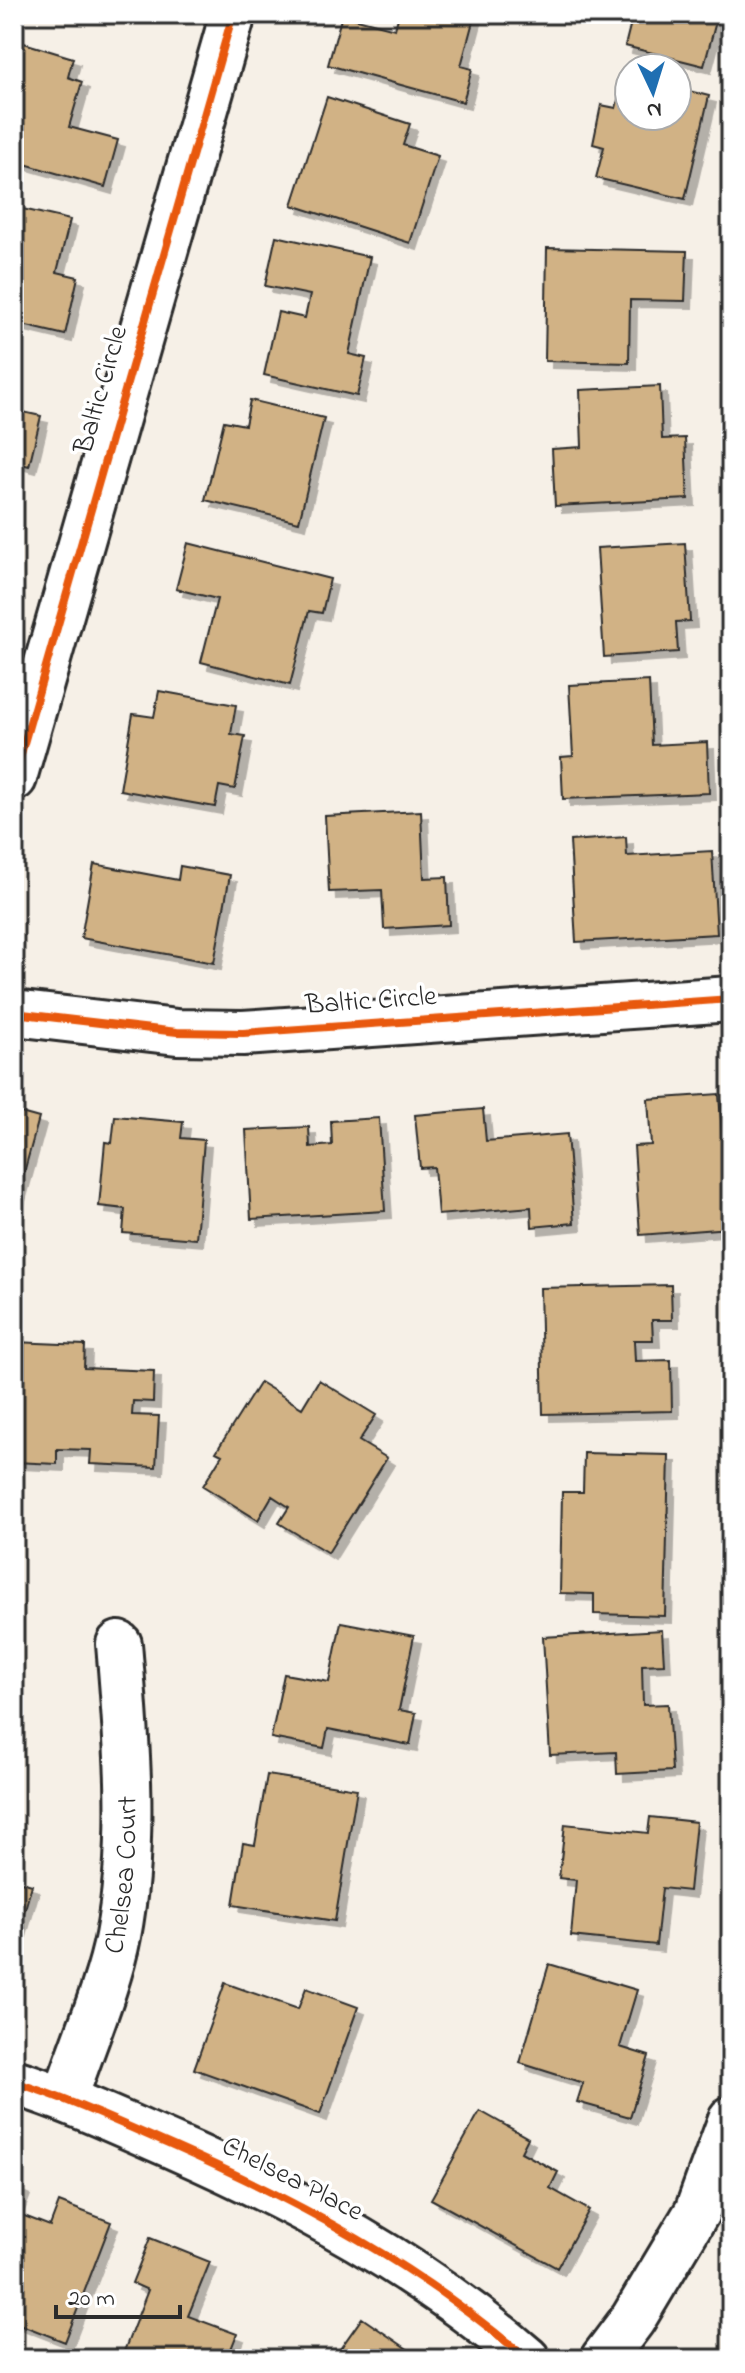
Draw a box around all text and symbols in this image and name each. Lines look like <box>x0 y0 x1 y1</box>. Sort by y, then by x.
north arrow <box>613 52 693 132</box>
text: N <box>646 92 663 125</box>
street label: Baltic Circle <box>64 321 140 460</box>
street label: Baltic Circle <box>303 977 438 1027</box>
street label: Chelsea Court <box>94 1796 149 1958</box>
street label: Chelsea Place <box>214 2127 370 2233</box>
scale bar <box>56 2269 180 2319</box>
text: 20 m <box>68 2282 115 2317</box>

